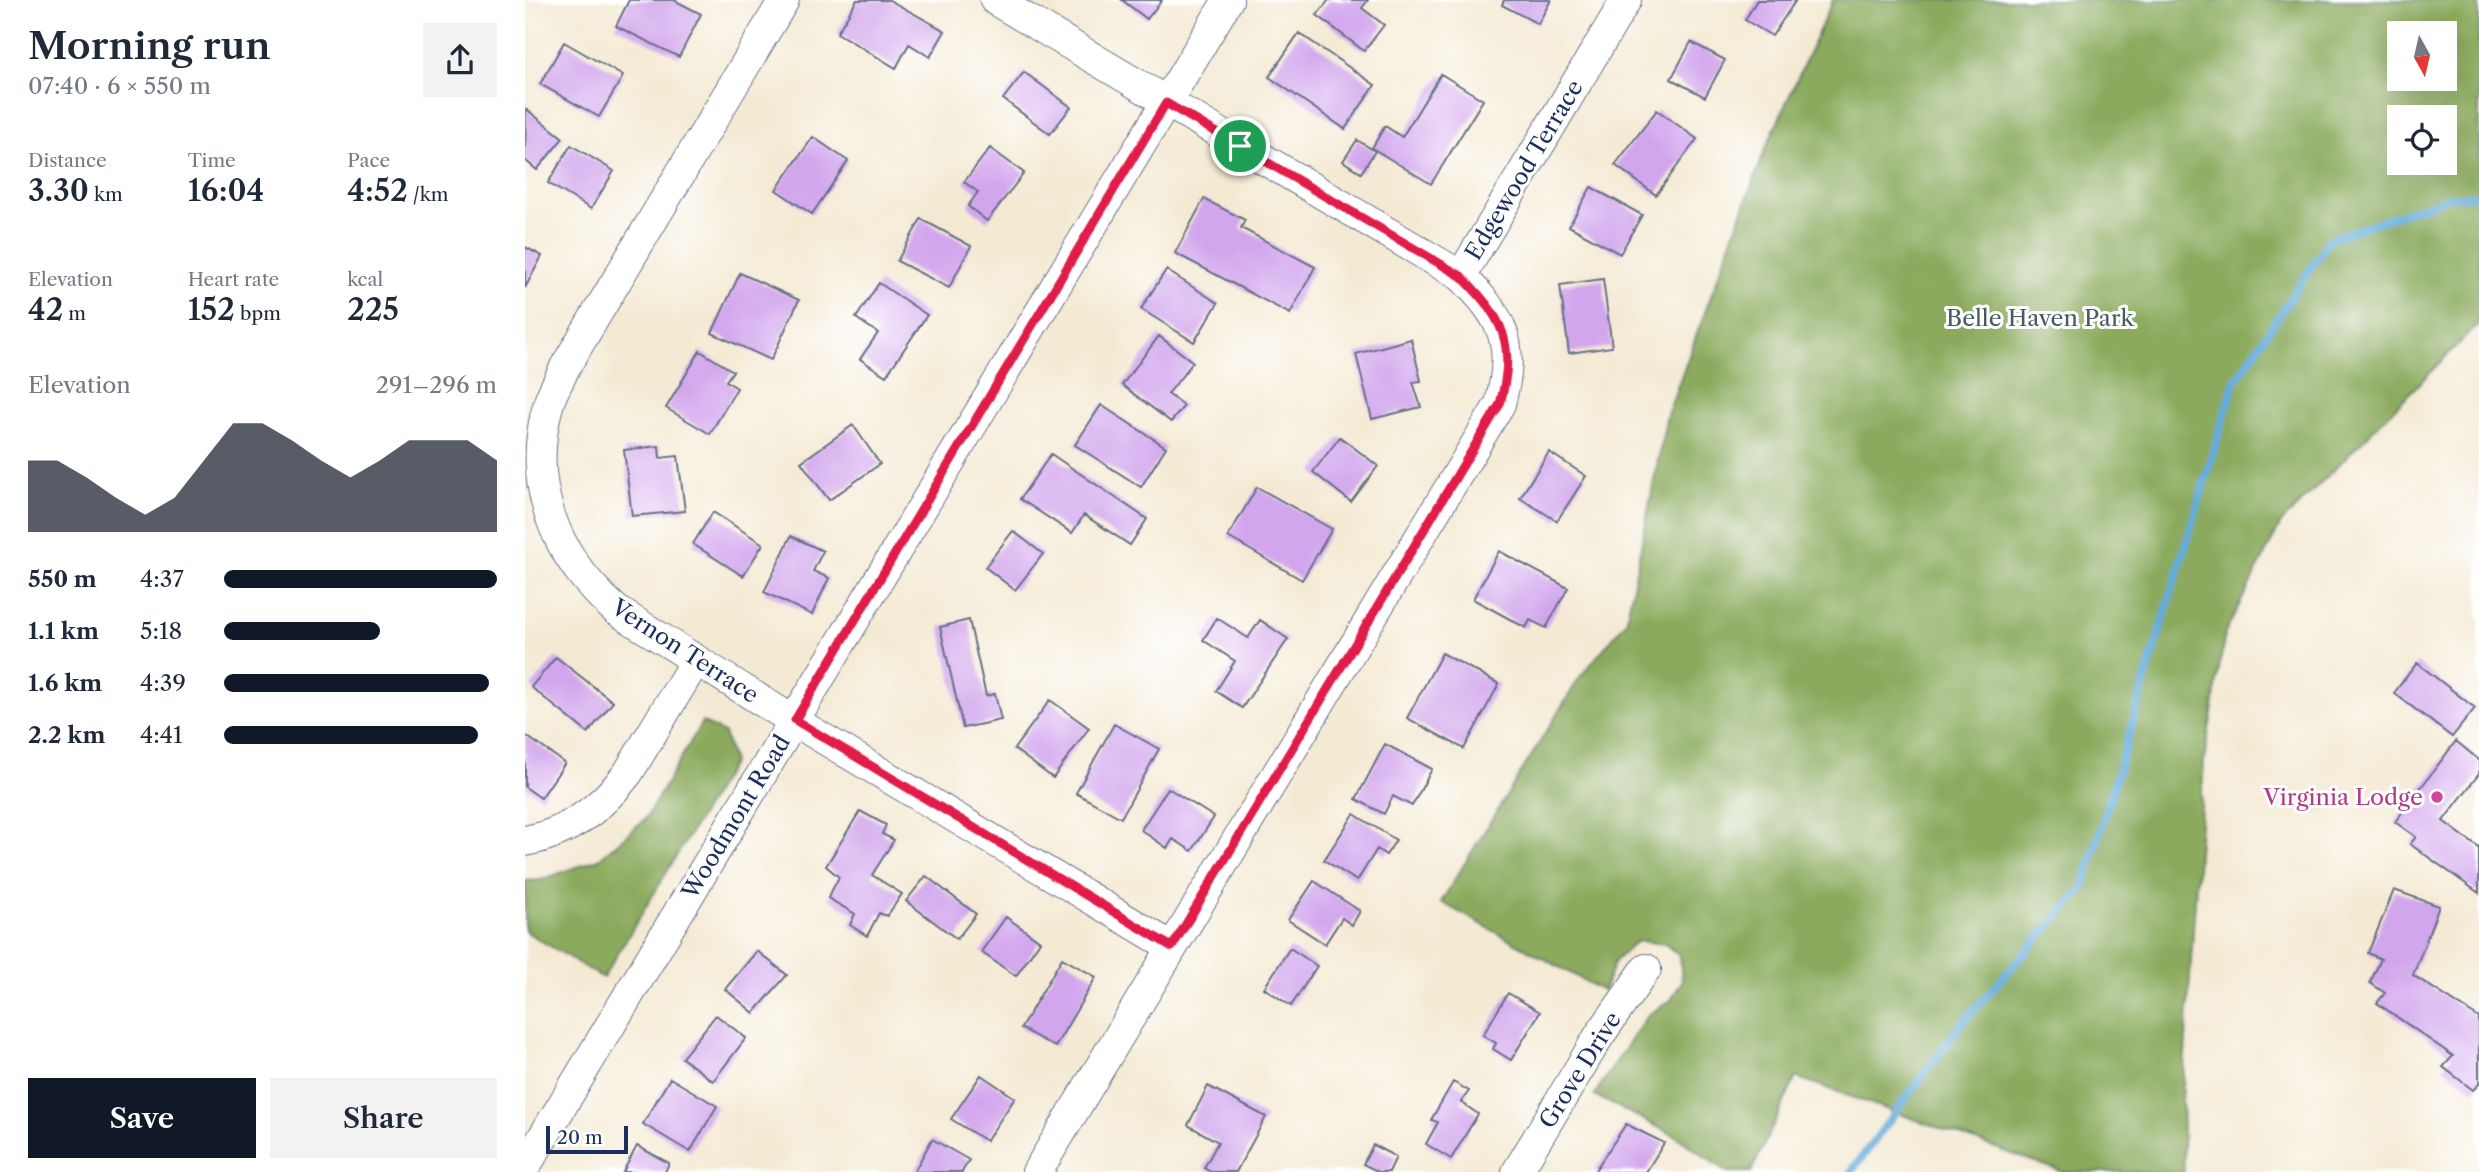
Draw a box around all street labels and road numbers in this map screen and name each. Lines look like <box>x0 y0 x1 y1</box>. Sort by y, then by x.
street label: Edgewood Terrace <box>1459 75 1589 265</box>
street label: Vernon Terrace <box>605 592 764 709</box>
street label: Woodmont Road <box>675 730 796 905</box>
street label: Grove Drive <box>1533 1007 1627 1133</box>

